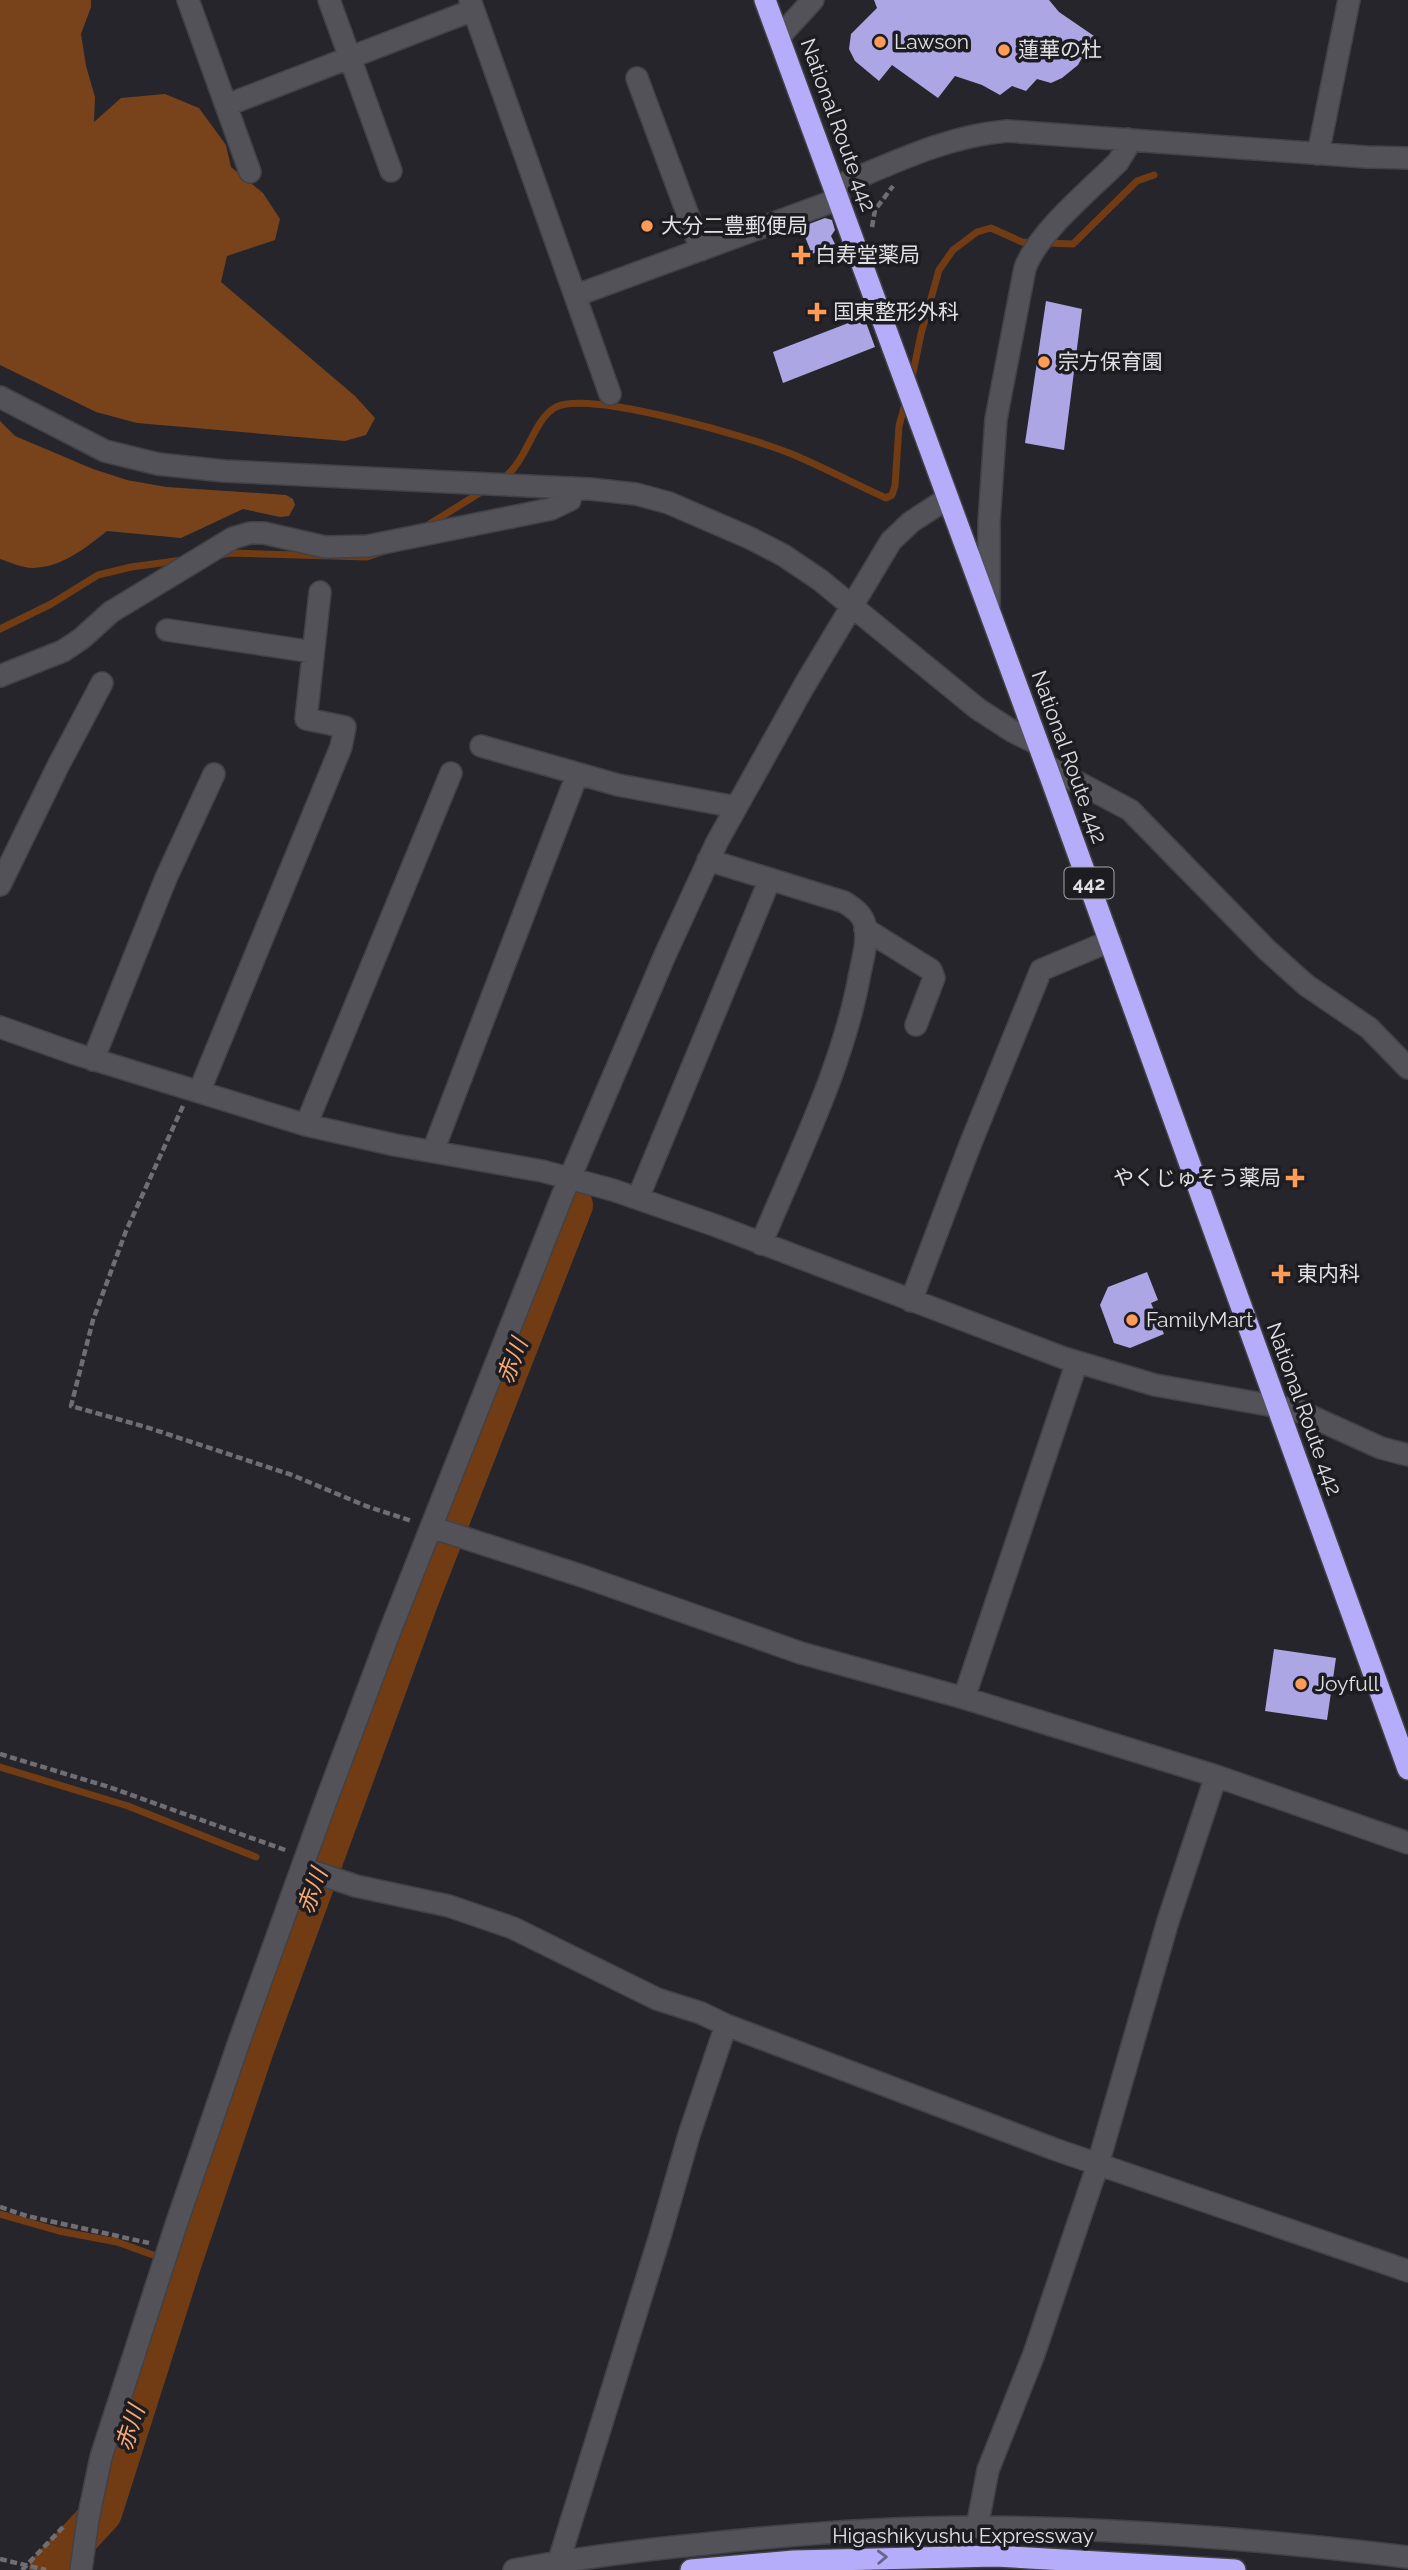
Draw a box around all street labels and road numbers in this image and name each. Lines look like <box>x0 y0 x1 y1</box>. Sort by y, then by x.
street label: National Route 442 <box>796 35 881 215</box>
street label: National Route 442 <box>1027 667 1112 847</box>
road number: 442 <box>1064 868 1114 898</box>
street label: National Route 442 <box>1262 1319 1347 1499</box>
street label: Higashikyushu Expressway <box>832 2523 1094 2548</box>

